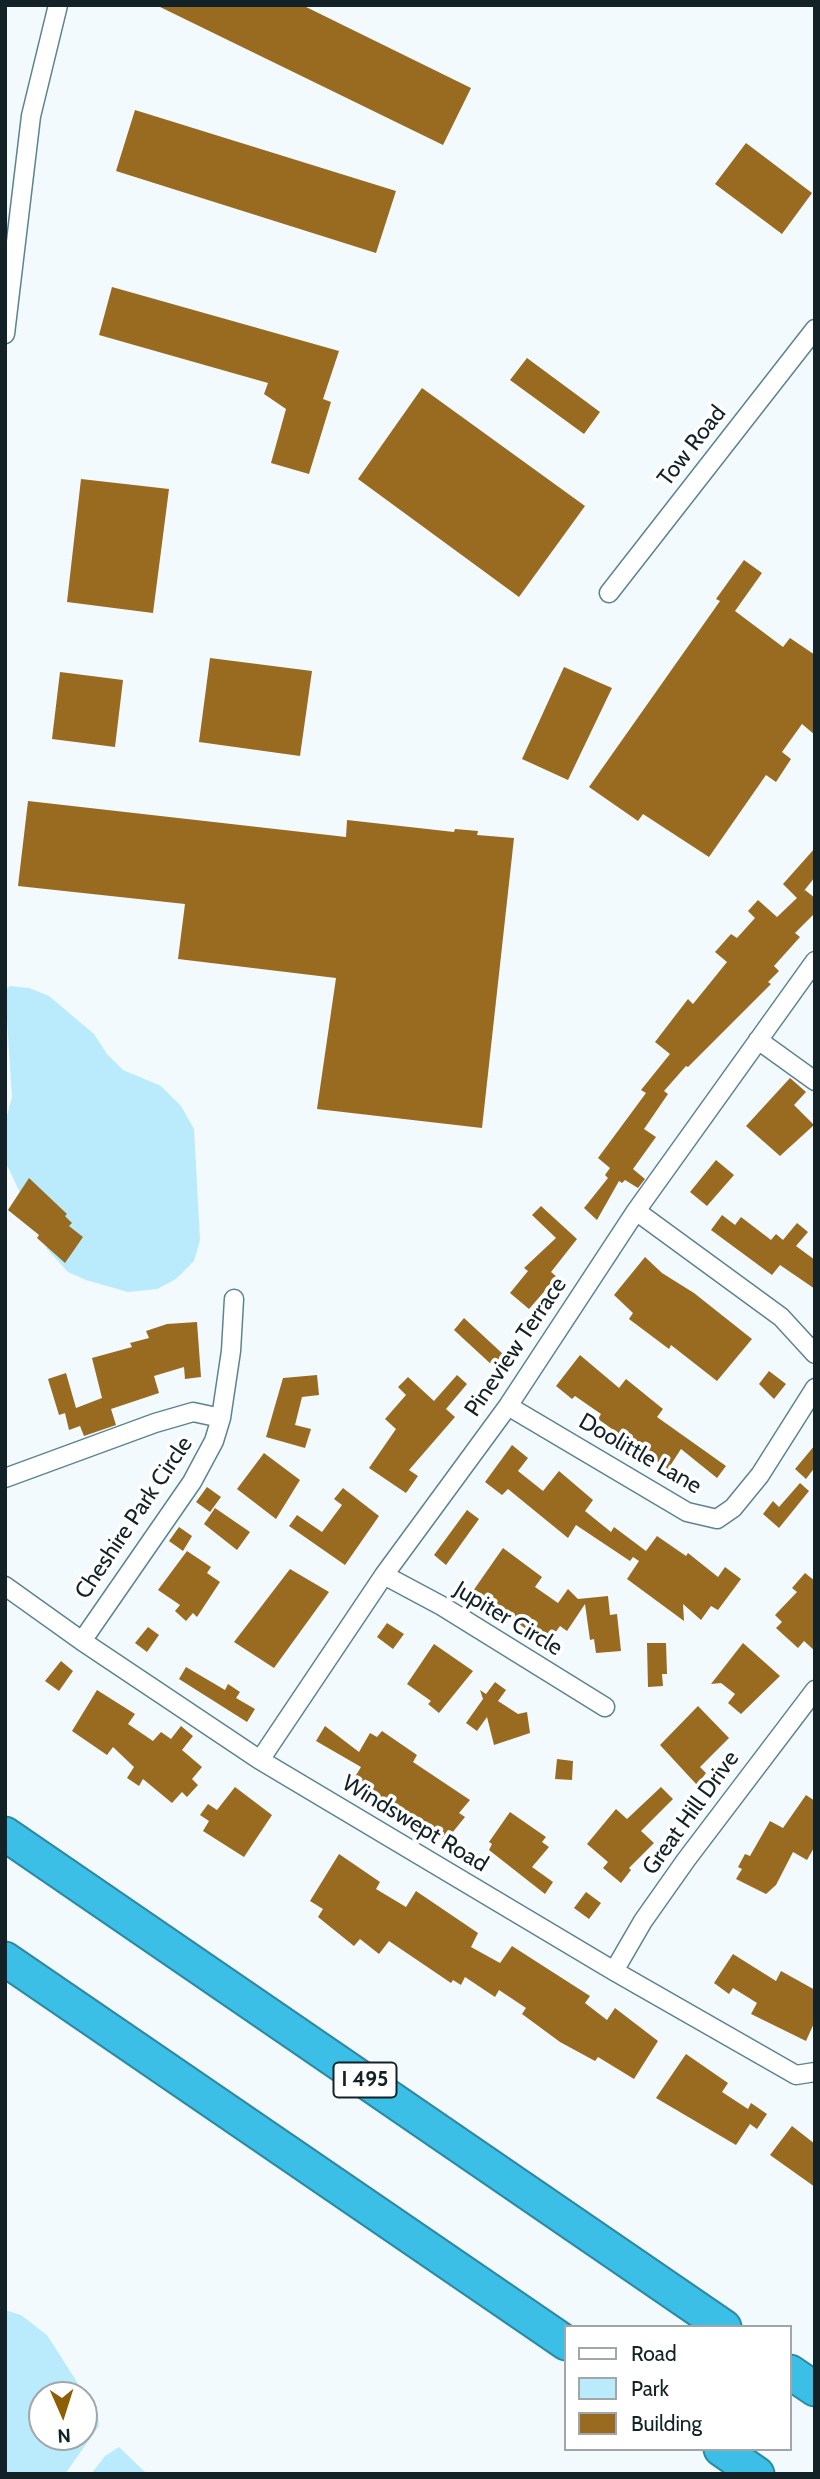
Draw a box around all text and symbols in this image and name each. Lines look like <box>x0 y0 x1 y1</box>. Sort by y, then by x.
street label: Tow Road <box>652 400 732 492</box>
street label: Pineview Terrace <box>459 1272 573 1422</box>
street label: Doolittle Lane <box>574 1408 706 1500</box>
street label: Cheshire Park Circle <box>69 1431 199 1605</box>
street label: Jupiter Circle <box>449 1576 567 1662</box>
street label: Great Hill Drive <box>637 1746 745 1880</box>
street label: Windswept Road <box>337 1770 493 1878</box>
road number: I 495 <box>334 2062 396 2098</box>
legend <box>564 2325 792 2451</box>
text: Road <box>631 2341 677 2366</box>
text: Park <box>631 2376 669 2401</box>
north arrow <box>28 2381 98 2451</box>
text: Building <box>631 2411 702 2436</box>
text: N <box>57 2424 71 2447</box>

